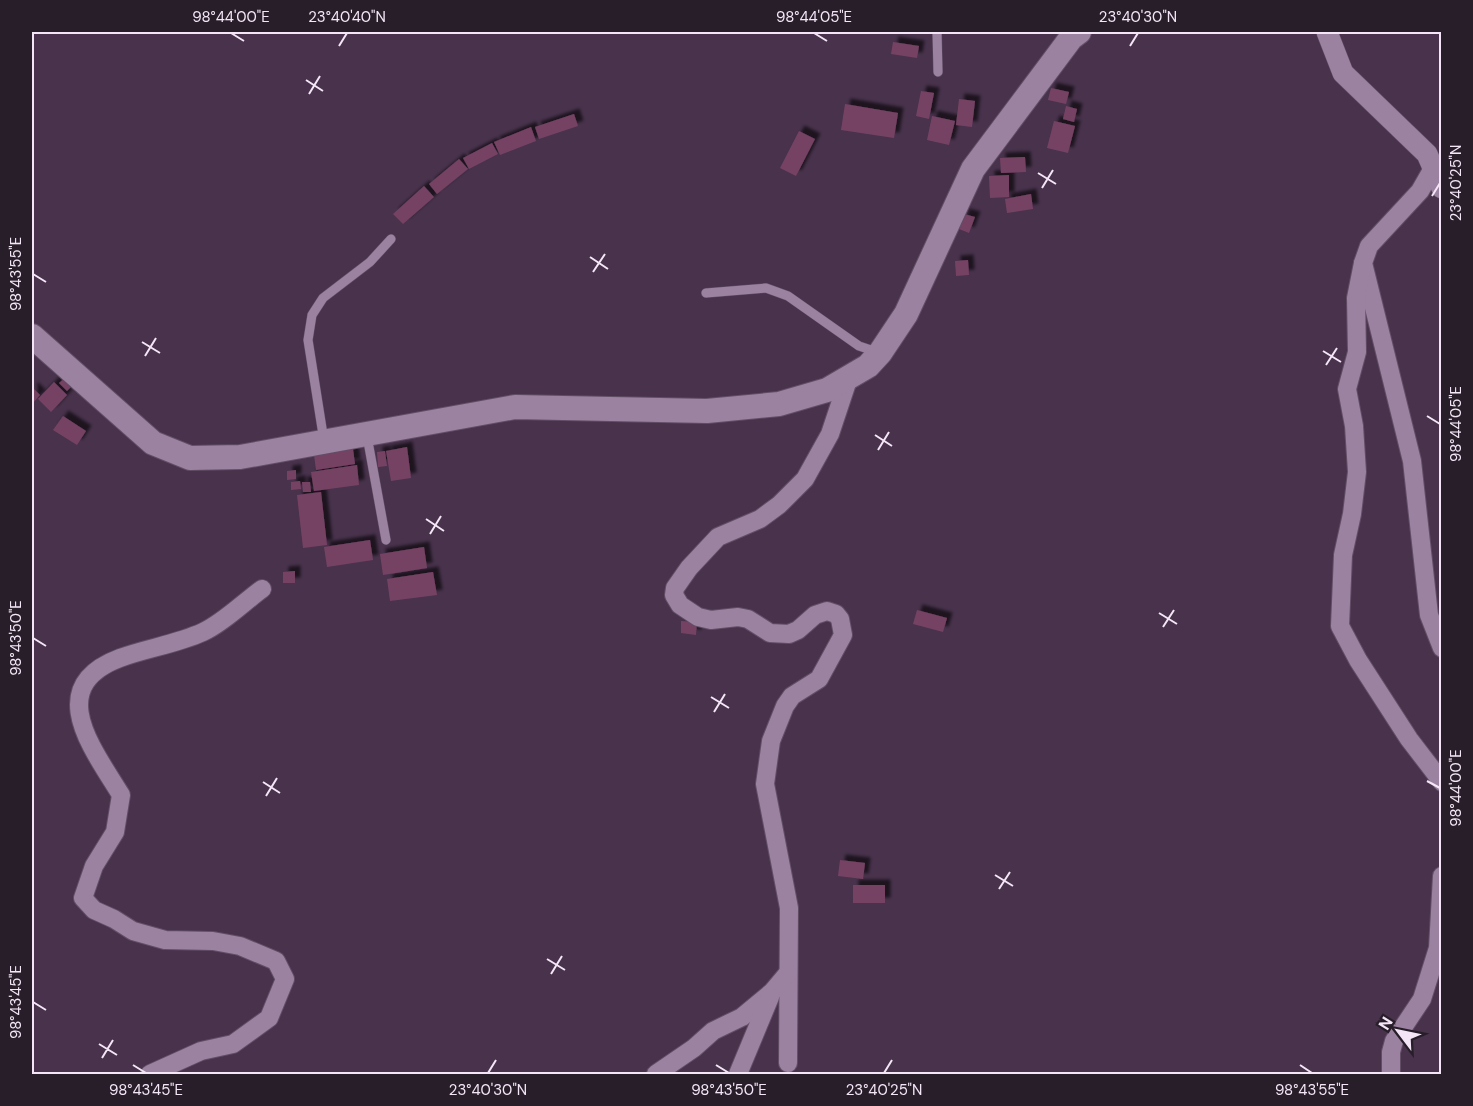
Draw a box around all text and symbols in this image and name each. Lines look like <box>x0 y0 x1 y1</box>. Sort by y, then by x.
text: 98°44'00"E <box>192 7 270 27</box>
text: 23°40'40"N <box>308 7 386 27</box>
text: 98°44'05"E <box>776 7 852 27</box>
text: 23°40'30"N <box>1099 7 1177 27</box>
text: 23°40'25"N <box>1446 145 1466 221</box>
text: 98°43'55"E <box>6 237 26 311</box>
text: 98°44'05"E <box>1446 386 1466 462</box>
text: 98°43'50"E <box>6 600 26 676</box>
text: 98°44'00"E <box>1446 749 1466 827</box>
text: 98°43'45"E <box>6 965 26 1039</box>
north arrow <box>1368 1001 1428 1061</box>
text: N <box>1374 1013 1398 1034</box>
text: 98°43'45"E <box>109 1080 183 1100</box>
text: 23°40'30"N <box>449 1080 527 1100</box>
text: 98°43'50"E <box>691 1080 767 1100</box>
text: 23°40'25"N <box>846 1080 922 1100</box>
text: 98°43'55"E <box>1275 1080 1349 1100</box>

